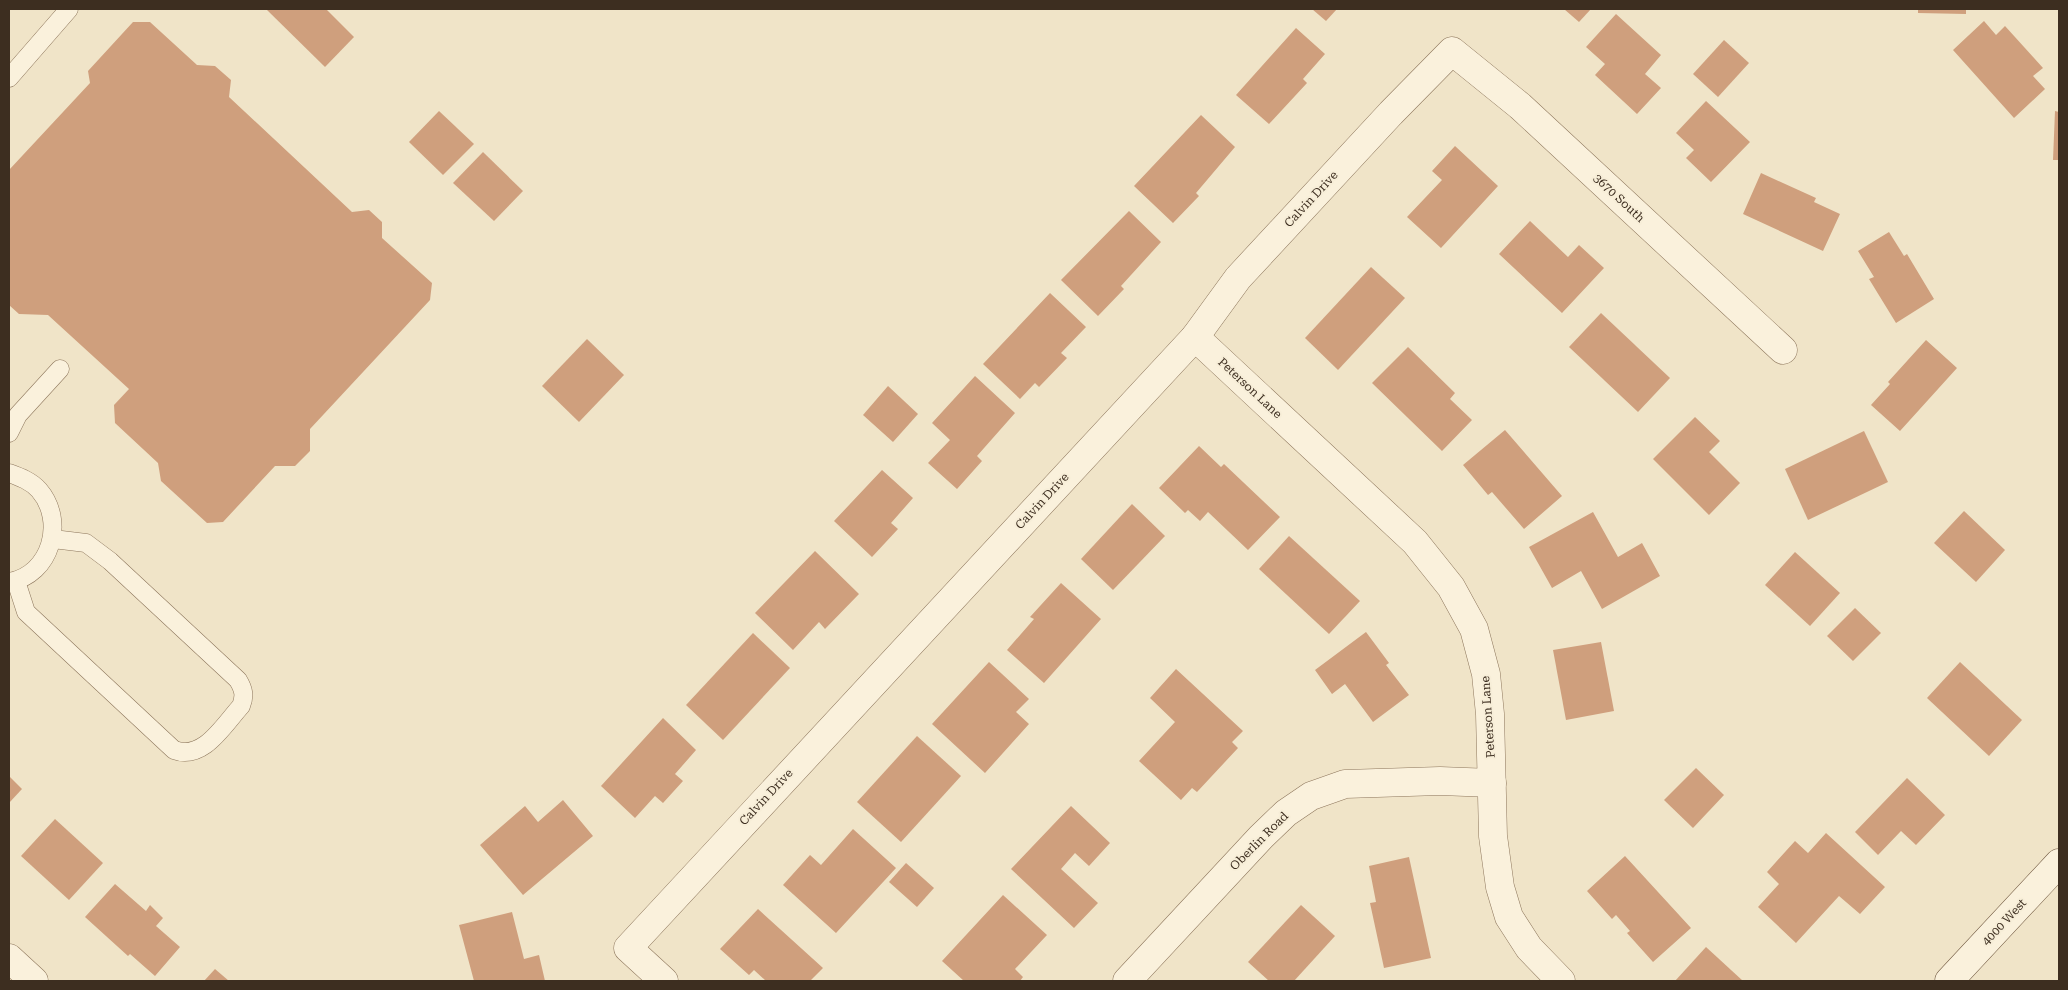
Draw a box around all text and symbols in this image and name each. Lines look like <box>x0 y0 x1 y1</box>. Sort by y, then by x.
street label: Calvin Drive <box>1281 168 1341 230</box>
street label: 3670 South <box>1591 171 1648 225</box>
street label: Peterson Lane <box>1215 355 1285 421</box>
street label: Calvin Drive <box>1012 470 1072 532</box>
street label: Peterson Lane <box>1478 675 1498 758</box>
street label: Calvin Drive <box>736 766 796 828</box>
street label: Oberlin Road <box>1227 809 1291 873</box>
street label: 4000 West <box>1979 896 2029 948</box>

